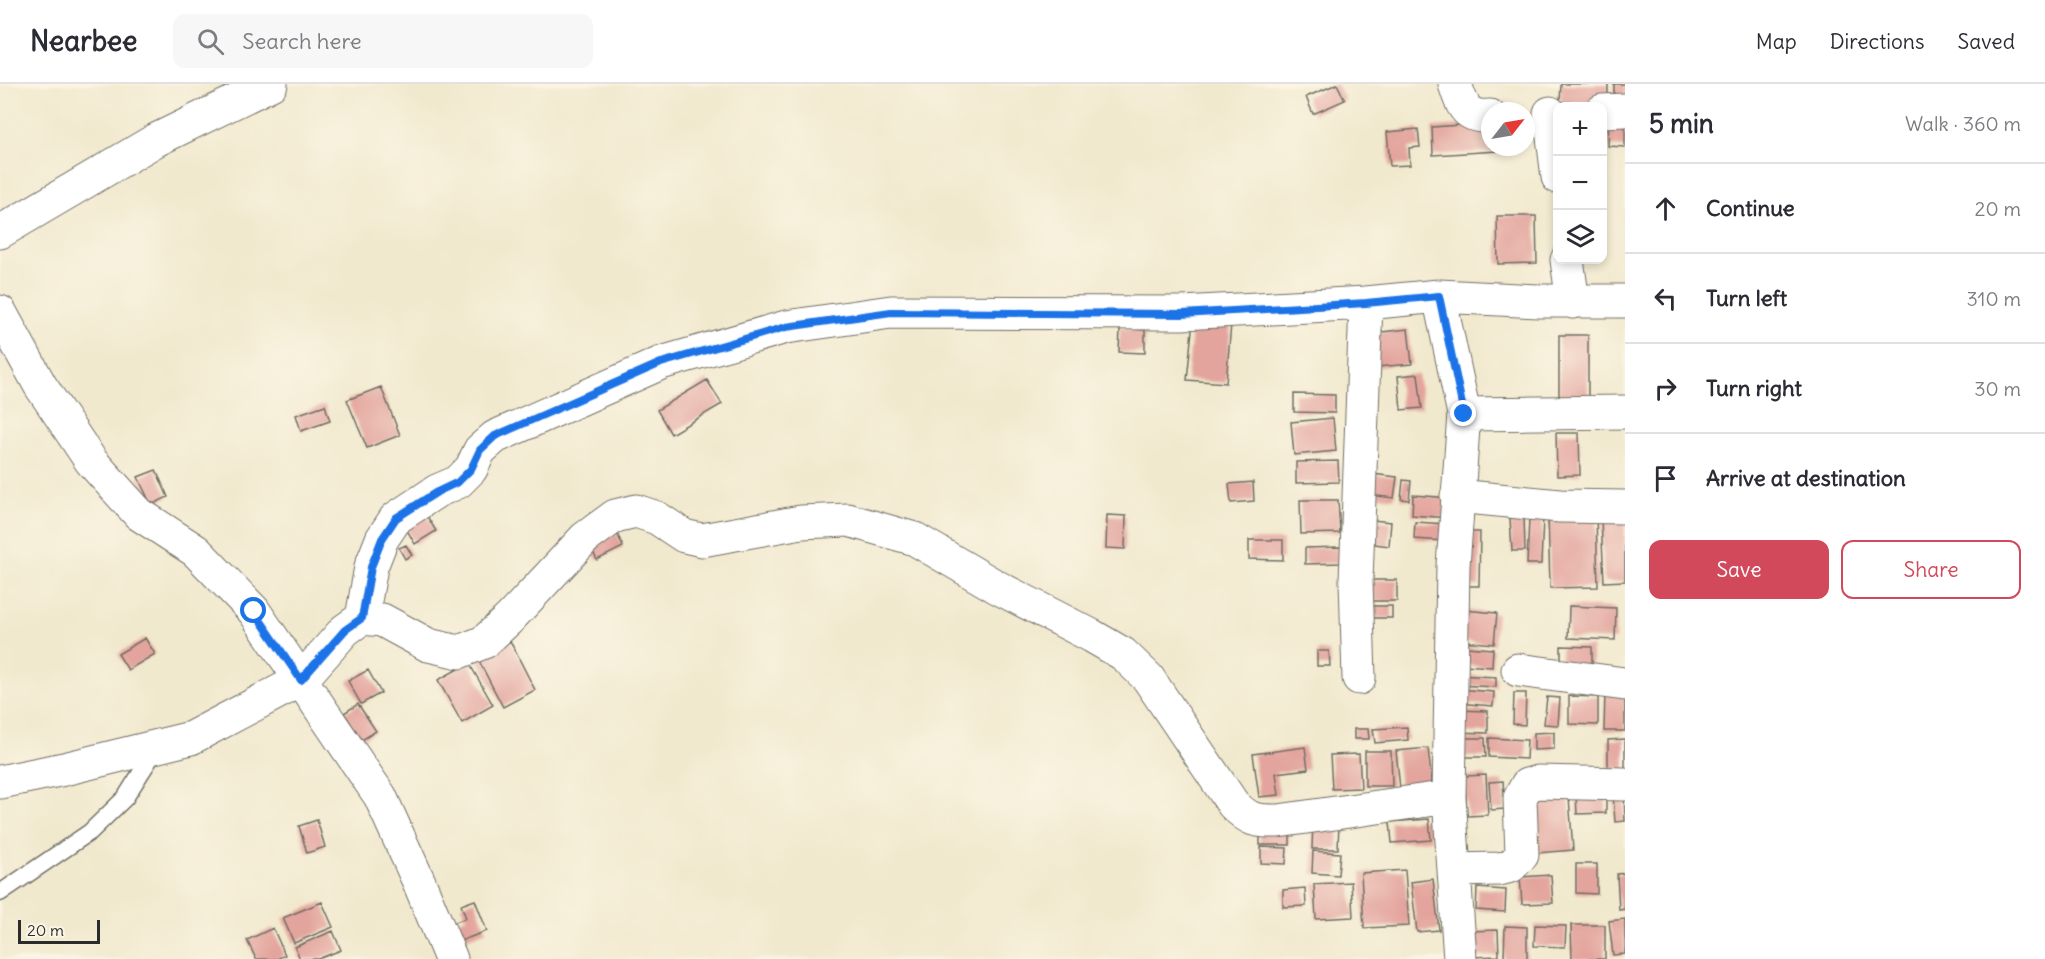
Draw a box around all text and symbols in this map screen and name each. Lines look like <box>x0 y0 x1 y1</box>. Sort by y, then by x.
search box <box>173 14 593 68</box>
text: Nearbee <box>30 23 137 59</box>
icon: search <box>194 25 227 58</box>
text: Search here <box>242 27 362 55</box>
text: Map <box>1756 28 1797 55</box>
text: Directions <box>1830 28 1924 55</box>
text: Saved <box>1957 28 2015 55</box>
north arrow <box>1481 102 1535 156</box>
map controls <box>1553 102 1607 264</box>
button: + <box>1553 102 1607 156</box>
text: 5 min <box>1649 107 1714 140</box>
text: Walk · 360 m <box>1905 111 2021 136</box>
button: − <box>1553 156 1607 210</box>
icon: ahead <box>1649 192 1682 225</box>
text: Continue <box>1706 194 1795 222</box>
text: 20 m <box>1975 196 2021 221</box>
button: layers <box>1553 210 1607 264</box>
icon: left <box>1649 282 1682 315</box>
text: Turn left <box>1706 284 1787 312</box>
text: 310 m <box>1966 286 2021 311</box>
icon: right <box>1649 372 1682 405</box>
text: Turn right <box>1706 374 1802 402</box>
text: 30 m <box>1974 376 2021 401</box>
route end <box>1450 400 1476 426</box>
icon: arrive <box>1649 462 1682 495</box>
text: Arrive at destination <box>1706 464 1906 492</box>
button: Save <box>1649 540 1829 599</box>
button: Share <box>1841 540 2021 599</box>
route start <box>240 597 266 623</box>
scale bar <box>18 917 100 944</box>
text: 20 m <box>27 920 64 940</box>

